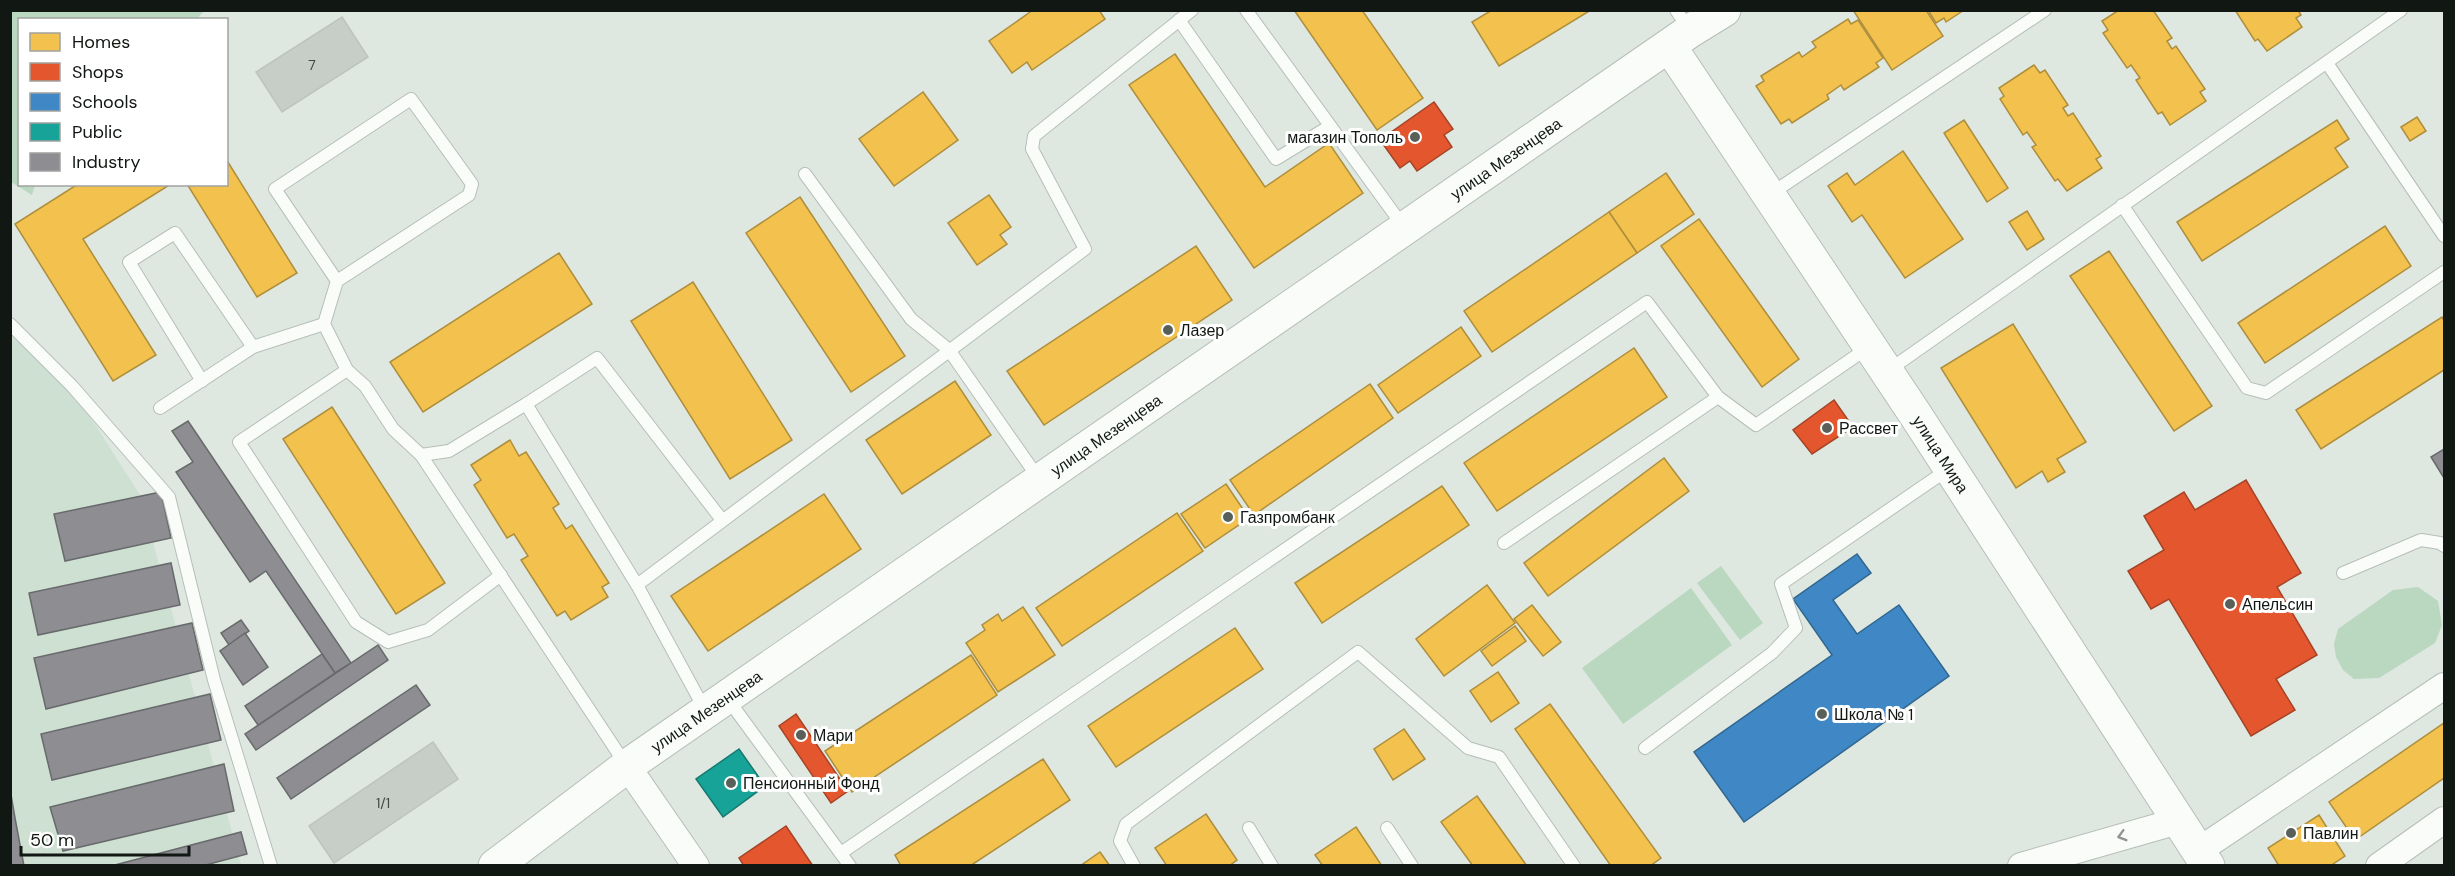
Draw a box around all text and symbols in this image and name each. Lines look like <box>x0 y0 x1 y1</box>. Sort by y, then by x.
legend <box>18 18 228 186</box>
text: Homes <box>72 30 130 54</box>
house number: 7 <box>308 56 316 74</box>
text: Shops <box>72 60 124 84</box>
text: Schools <box>72 90 137 114</box>
street label: улица Мезенцева <box>1446 113 1566 204</box>
text: Public <box>72 120 123 144</box>
place label: магазин Тополь <box>1287 127 1403 148</box>
marker: магазин Тополь <box>1408 130 1422 144</box>
text: Industry <box>72 150 141 174</box>
place label: Лазер <box>1180 320 1224 341</box>
marker: Лазер <box>1161 323 1175 337</box>
street label: улица Мезенцева <box>1047 389 1166 481</box>
street label: улица Мира <box>1908 412 1973 497</box>
place label: Рассвет <box>1839 418 1899 439</box>
marker: Рассвет <box>1820 421 1834 435</box>
place label: Газпромбанк <box>1240 507 1336 528</box>
marker: Газпромбанк <box>1221 510 1235 524</box>
place label: Апельсин <box>2242 594 2313 615</box>
marker: Апельсин <box>2223 597 2237 611</box>
street label: улица Мезенцева <box>647 666 766 757</box>
place label: Школа № 1 <box>1834 704 1913 725</box>
marker: Школа № 1 <box>1815 707 1829 721</box>
place label: Мари <box>813 725 853 746</box>
marker: Мари <box>794 728 808 742</box>
place label: Пенсионный Фонд <box>743 773 880 794</box>
marker: Пенсионный Фонд <box>724 776 738 790</box>
house number: 1/1 <box>376 794 390 812</box>
scale bar <box>21 819 189 857</box>
place label: Павлин <box>2303 823 2359 844</box>
marker: Павлин <box>2284 826 2298 840</box>
text: 50 m <box>30 828 74 852</box>
one-way arrow <box>2117 829 2128 841</box>

